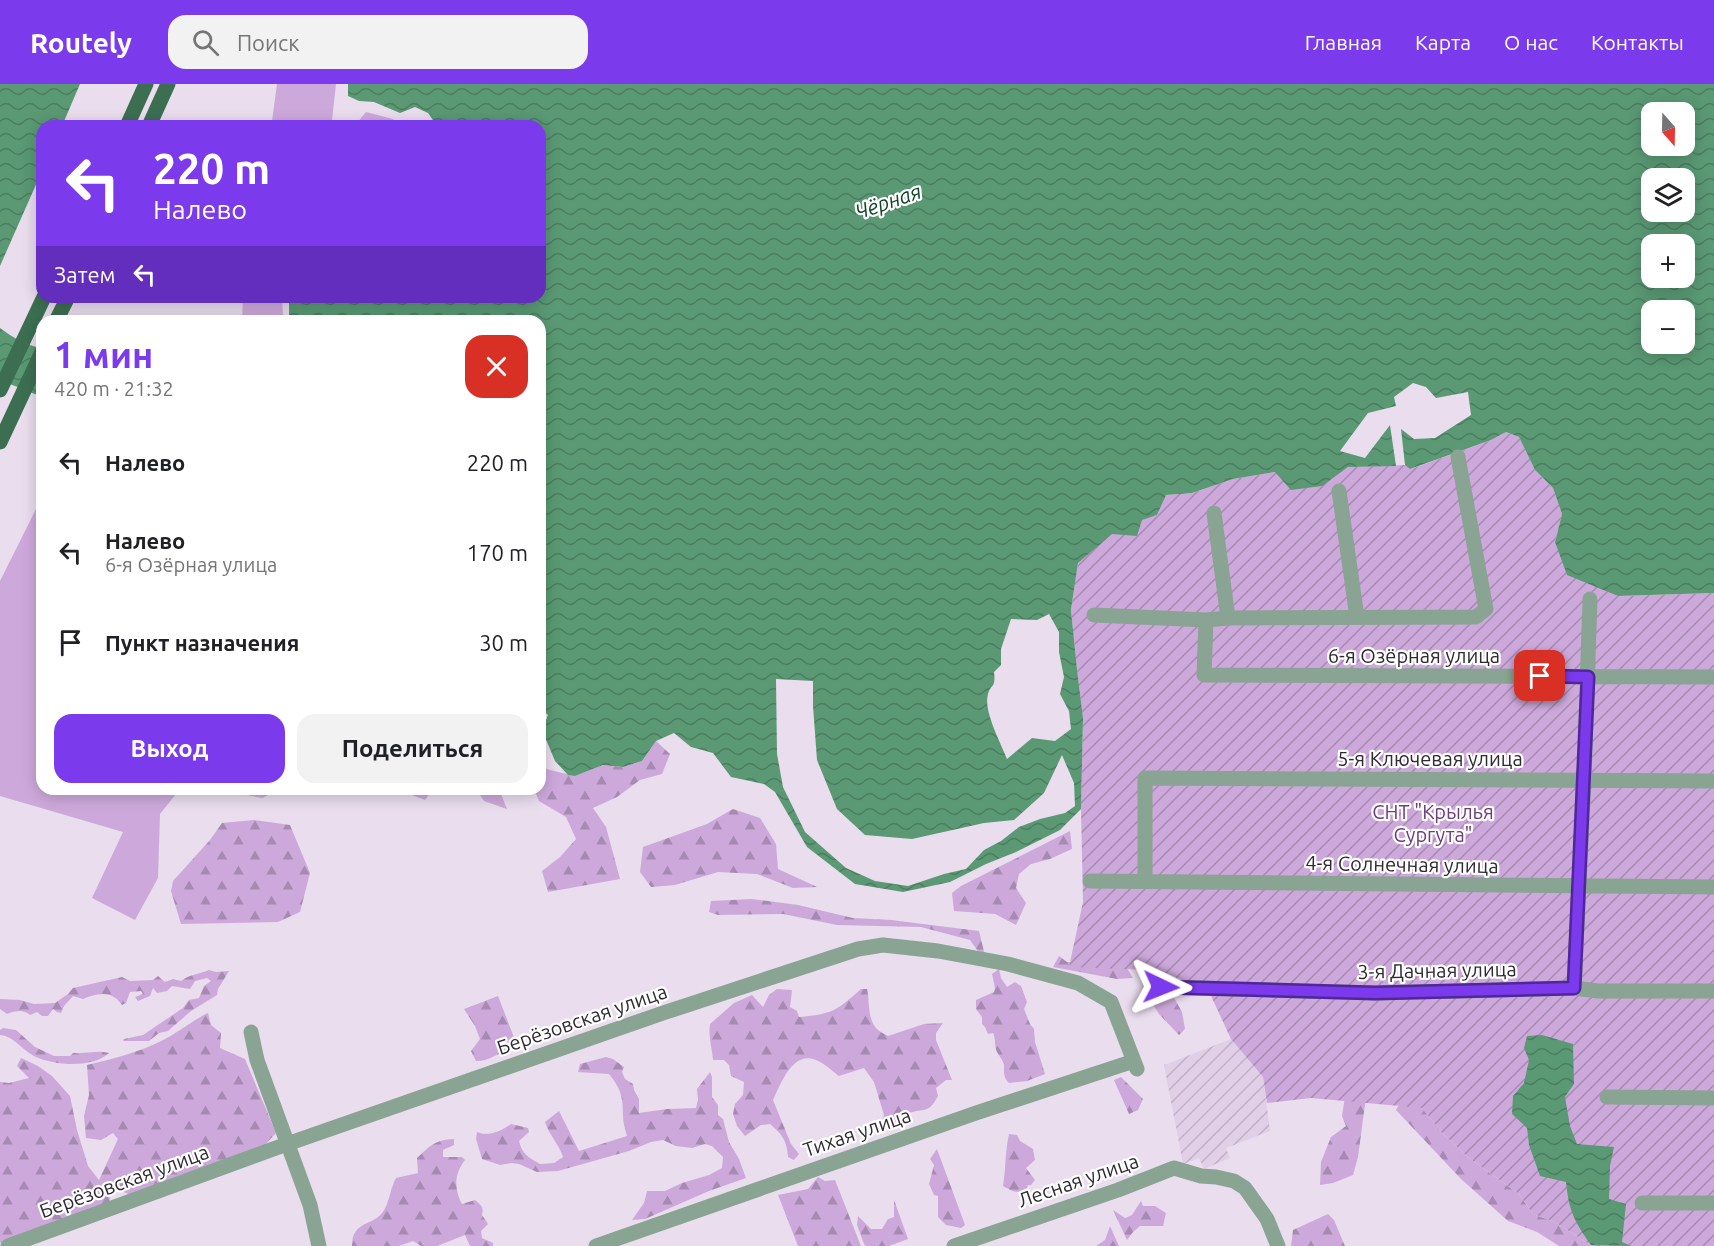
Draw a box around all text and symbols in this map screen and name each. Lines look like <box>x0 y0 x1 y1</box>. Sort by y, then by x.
search box <box>168 15 588 69</box>
icon: search <box>189 26 222 59</box>
text: Routely <box>30 27 132 58</box>
text: Поиск <box>237 30 300 55</box>
text: Главная <box>1305 30 1382 54</box>
text: Карта <box>1415 30 1471 54</box>
text: О нас <box>1504 30 1558 54</box>
text: Контакты <box>1591 30 1684 54</box>
north arrow <box>1641 102 1695 156</box>
map controls <box>1641 102 1695 354</box>
icon: left <box>54 144 132 222</box>
text: 220 m <box>153 145 270 192</box>
button: layers <box>1641 168 1695 222</box>
water label: Чёрная <box>852 179 924 223</box>
text: Налево <box>153 194 247 224</box>
button: + <box>1641 234 1695 288</box>
icon: left <box>128 258 161 291</box>
text: Затем <box>54 262 116 287</box>
button: − <box>1641 300 1695 354</box>
text: 1 мин <box>54 334 153 375</box>
button: close <box>465 335 528 398</box>
text: 420 m · 21:32 <box>54 377 174 400</box>
icon: left <box>54 446 87 479</box>
text: Налево <box>105 450 185 475</box>
text: 220 m <box>467 450 528 475</box>
text: Налево <box>105 528 185 553</box>
icon: left <box>54 536 87 569</box>
text: 170 m <box>467 540 528 565</box>
text: 6-я Озёрная улица <box>105 553 277 576</box>
icon: arrive <box>54 626 87 659</box>
text: Пункт назначения <box>105 630 299 655</box>
text: 30 m <box>479 630 528 655</box>
street label: 6-я Озёрная улица <box>1328 644 1500 667</box>
pin <box>1514 650 1565 701</box>
icon: arrive <box>1523 659 1556 692</box>
button: Выход <box>54 714 285 783</box>
button: Поделиться <box>297 714 528 783</box>
street label: 5-я Ключевая улица <box>1337 747 1523 770</box>
park label: CНТ "Крылья Сургута" <box>1372 800 1494 846</box>
street label: 4-я Солнечная улица <box>1305 851 1499 877</box>
position arrow <box>1129 955 1193 1019</box>
street label: 3-я Дачная улица <box>1357 957 1517 983</box>
street label: Берёзовская улица <box>494 979 670 1059</box>
street label: Тихая улица <box>800 1103 914 1161</box>
street label: Берёзовская улица <box>36 1140 212 1222</box>
street label: Лесная улица <box>1015 1149 1141 1211</box>

